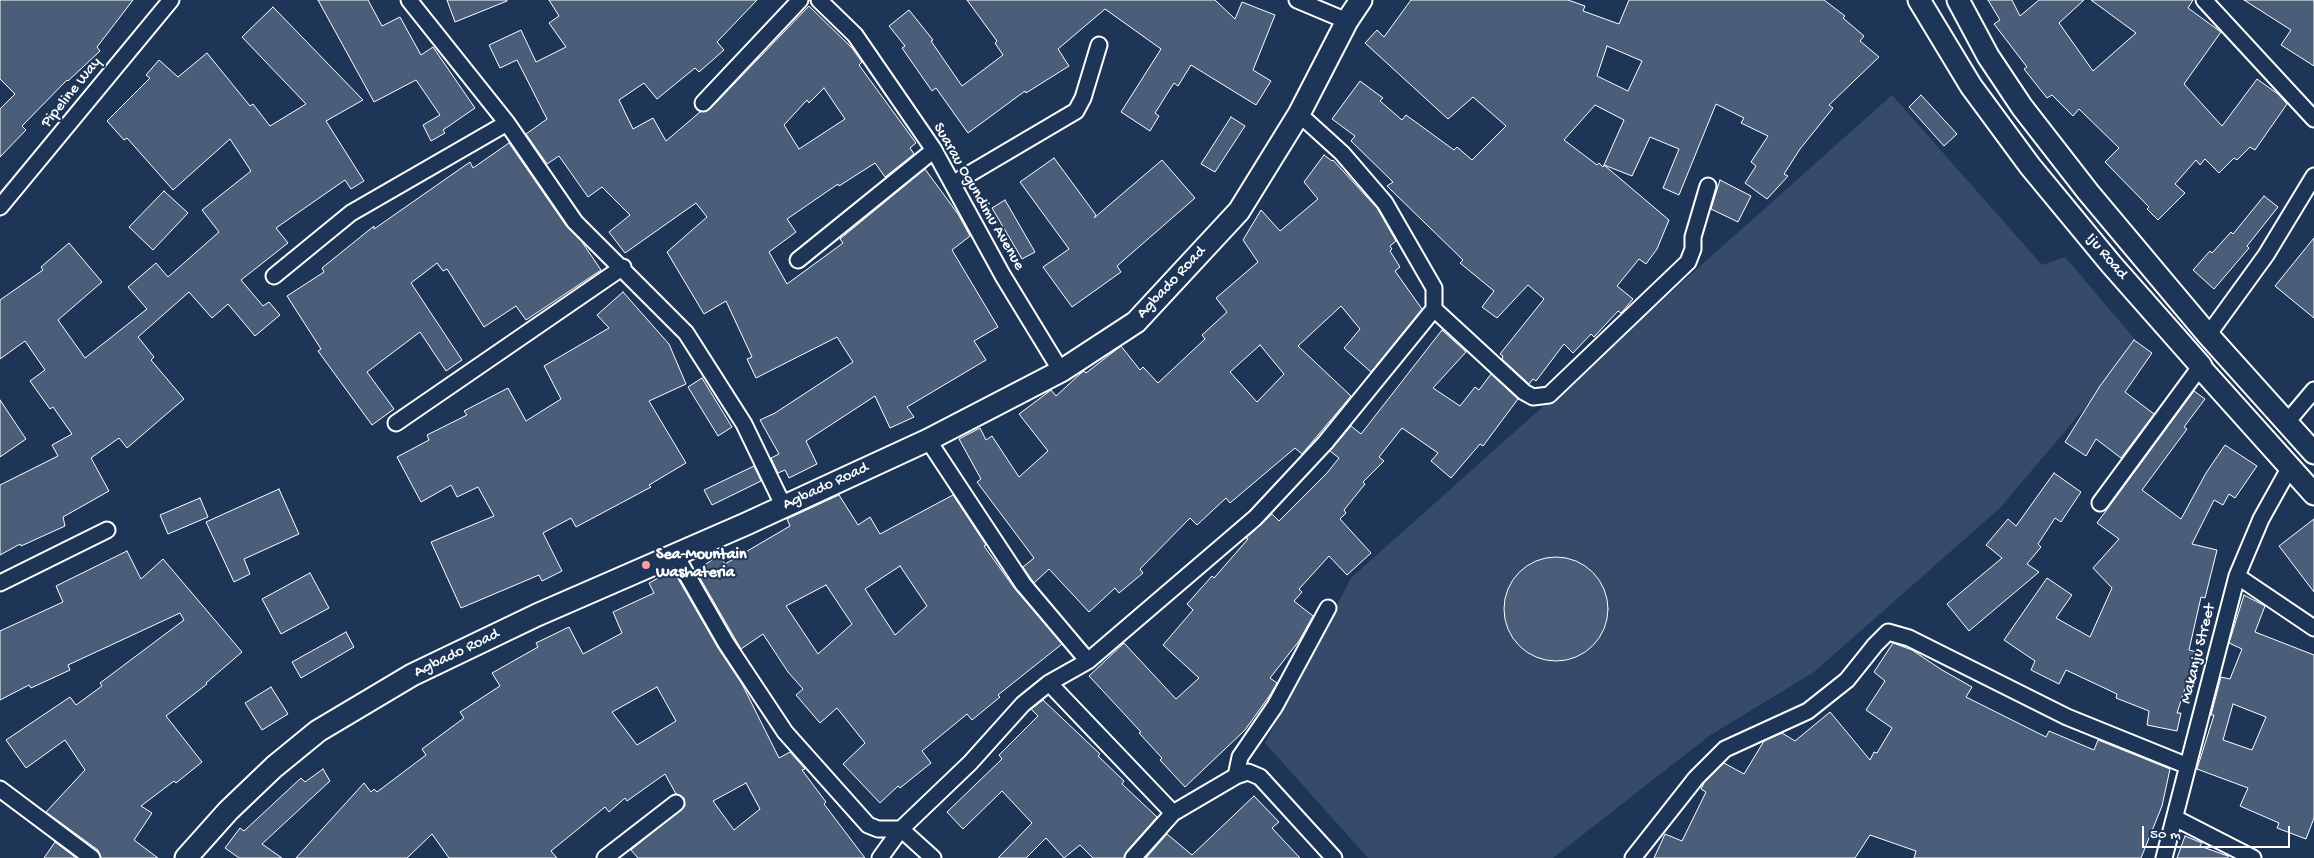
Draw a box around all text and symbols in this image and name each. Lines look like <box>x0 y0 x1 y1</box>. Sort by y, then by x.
street label: Pipeline Way <box>38 54 106 132</box>
street label: Suarau Ogundimu Avenue <box>928 120 1028 274</box>
street label: Iju Road <box>2081 230 2131 284</box>
street label: Agbado Road <box>1134 243 1210 323</box>
street label: Agbado Road <box>780 459 872 515</box>
place label: Sea-Mountain Washateria <box>656 546 747 584</box>
marker: Sea-Mountain Washateria <box>640 559 652 571</box>
street label: Makanju Street <box>2177 602 2221 706</box>
street label: Agbado Road <box>411 625 503 683</box>
scale bar <box>2144 816 2292 848</box>
text: 50 m <box>2150 826 2181 844</box>

